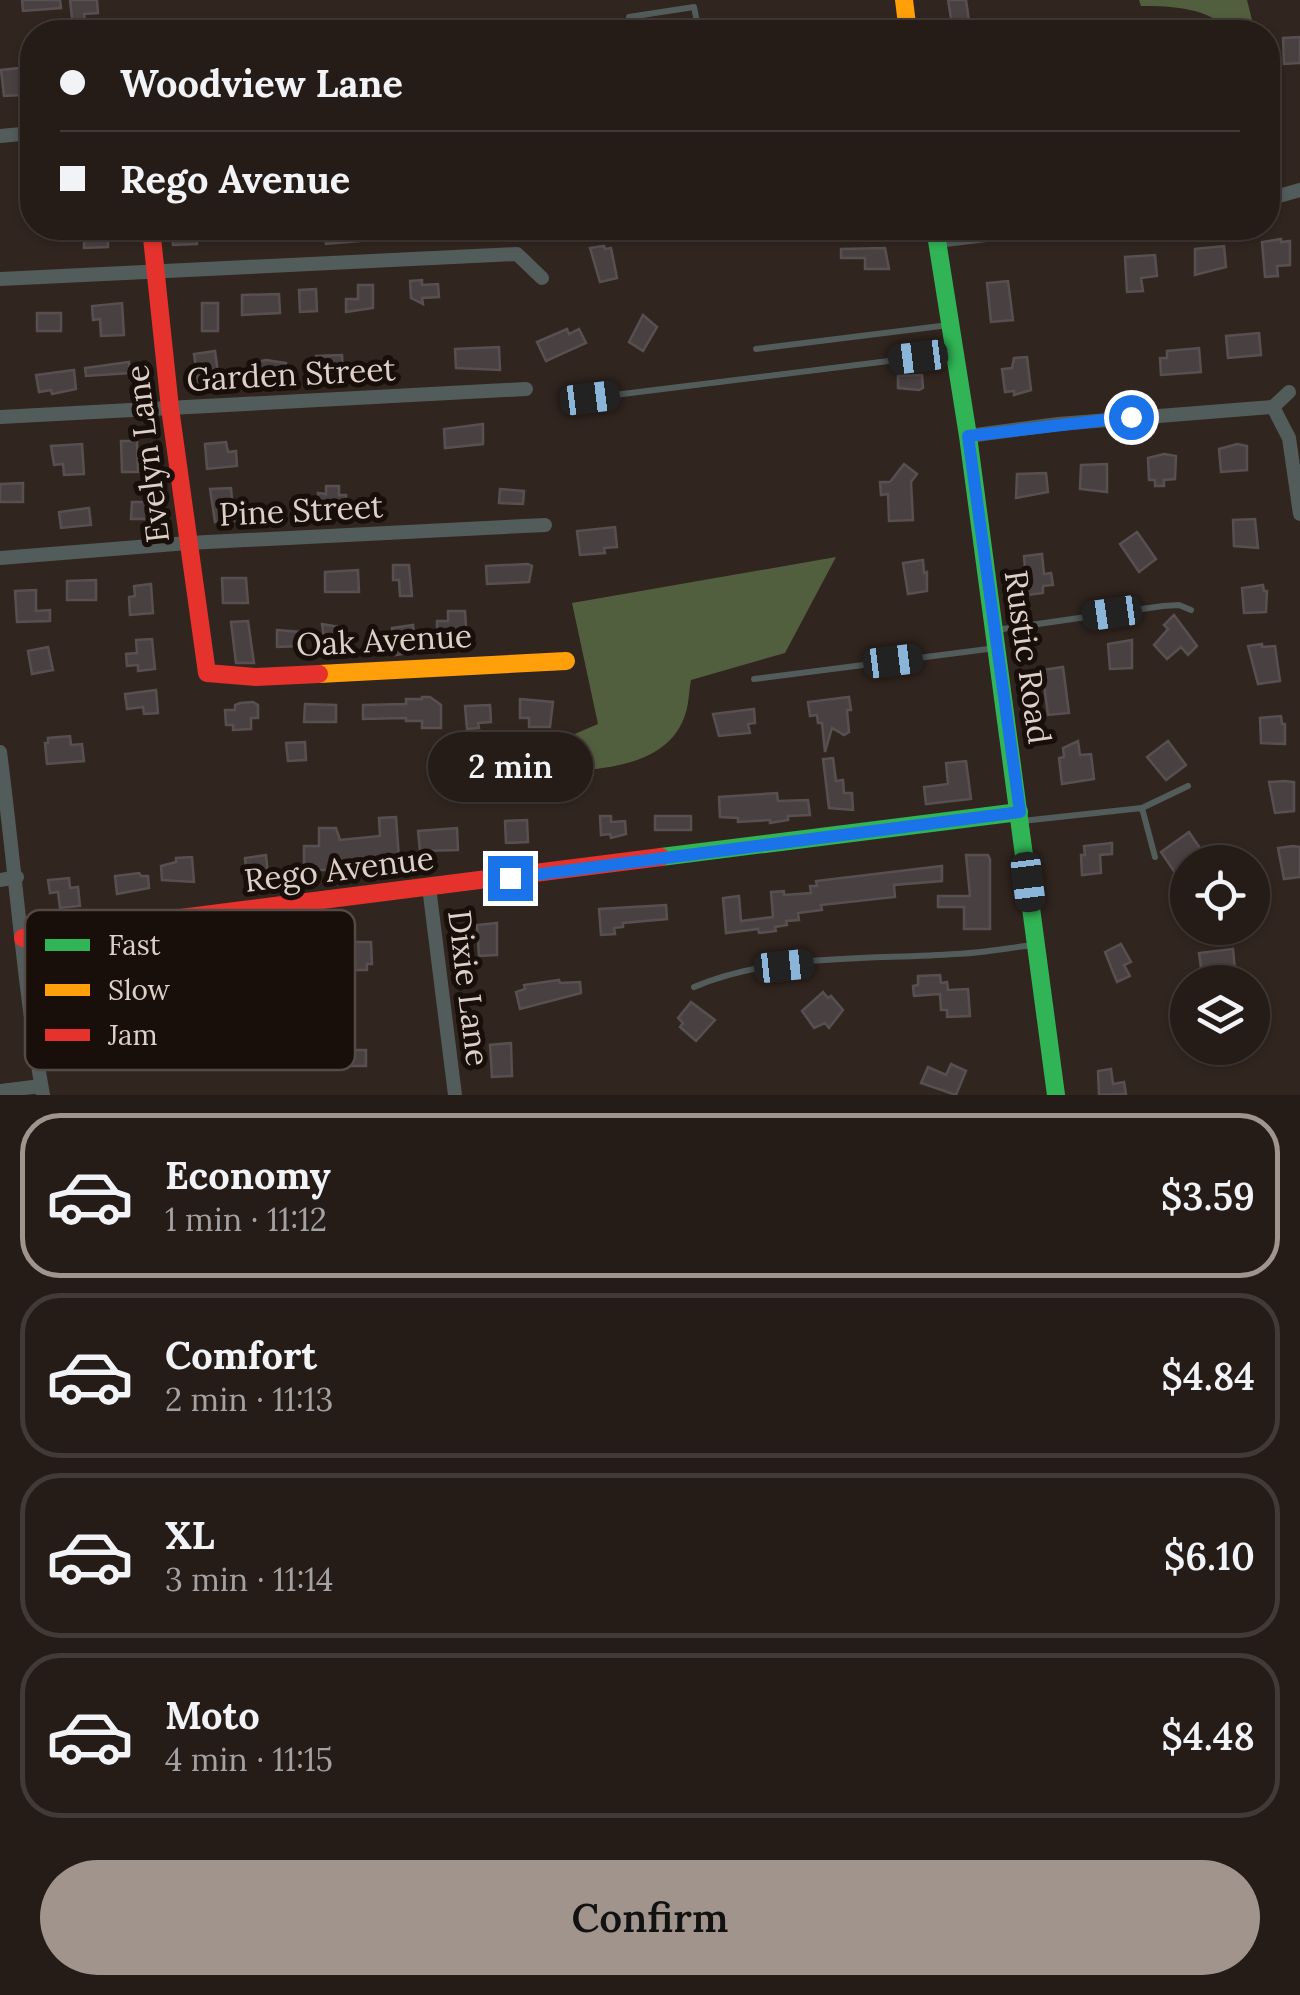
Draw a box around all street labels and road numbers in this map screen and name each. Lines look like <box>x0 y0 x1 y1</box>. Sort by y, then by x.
street label: Garden Street <box>185 348 397 400</box>
street label: Evelyn Lane <box>116 363 178 545</box>
street label: Pine Street <box>218 485 385 535</box>
street label: Rustic Road <box>996 567 1060 747</box>
street label: Oak Avenue <box>295 615 473 665</box>
street label: Rego Avenue <box>242 837 436 901</box>
street label: Dixie Lane <box>439 908 499 1068</box>

